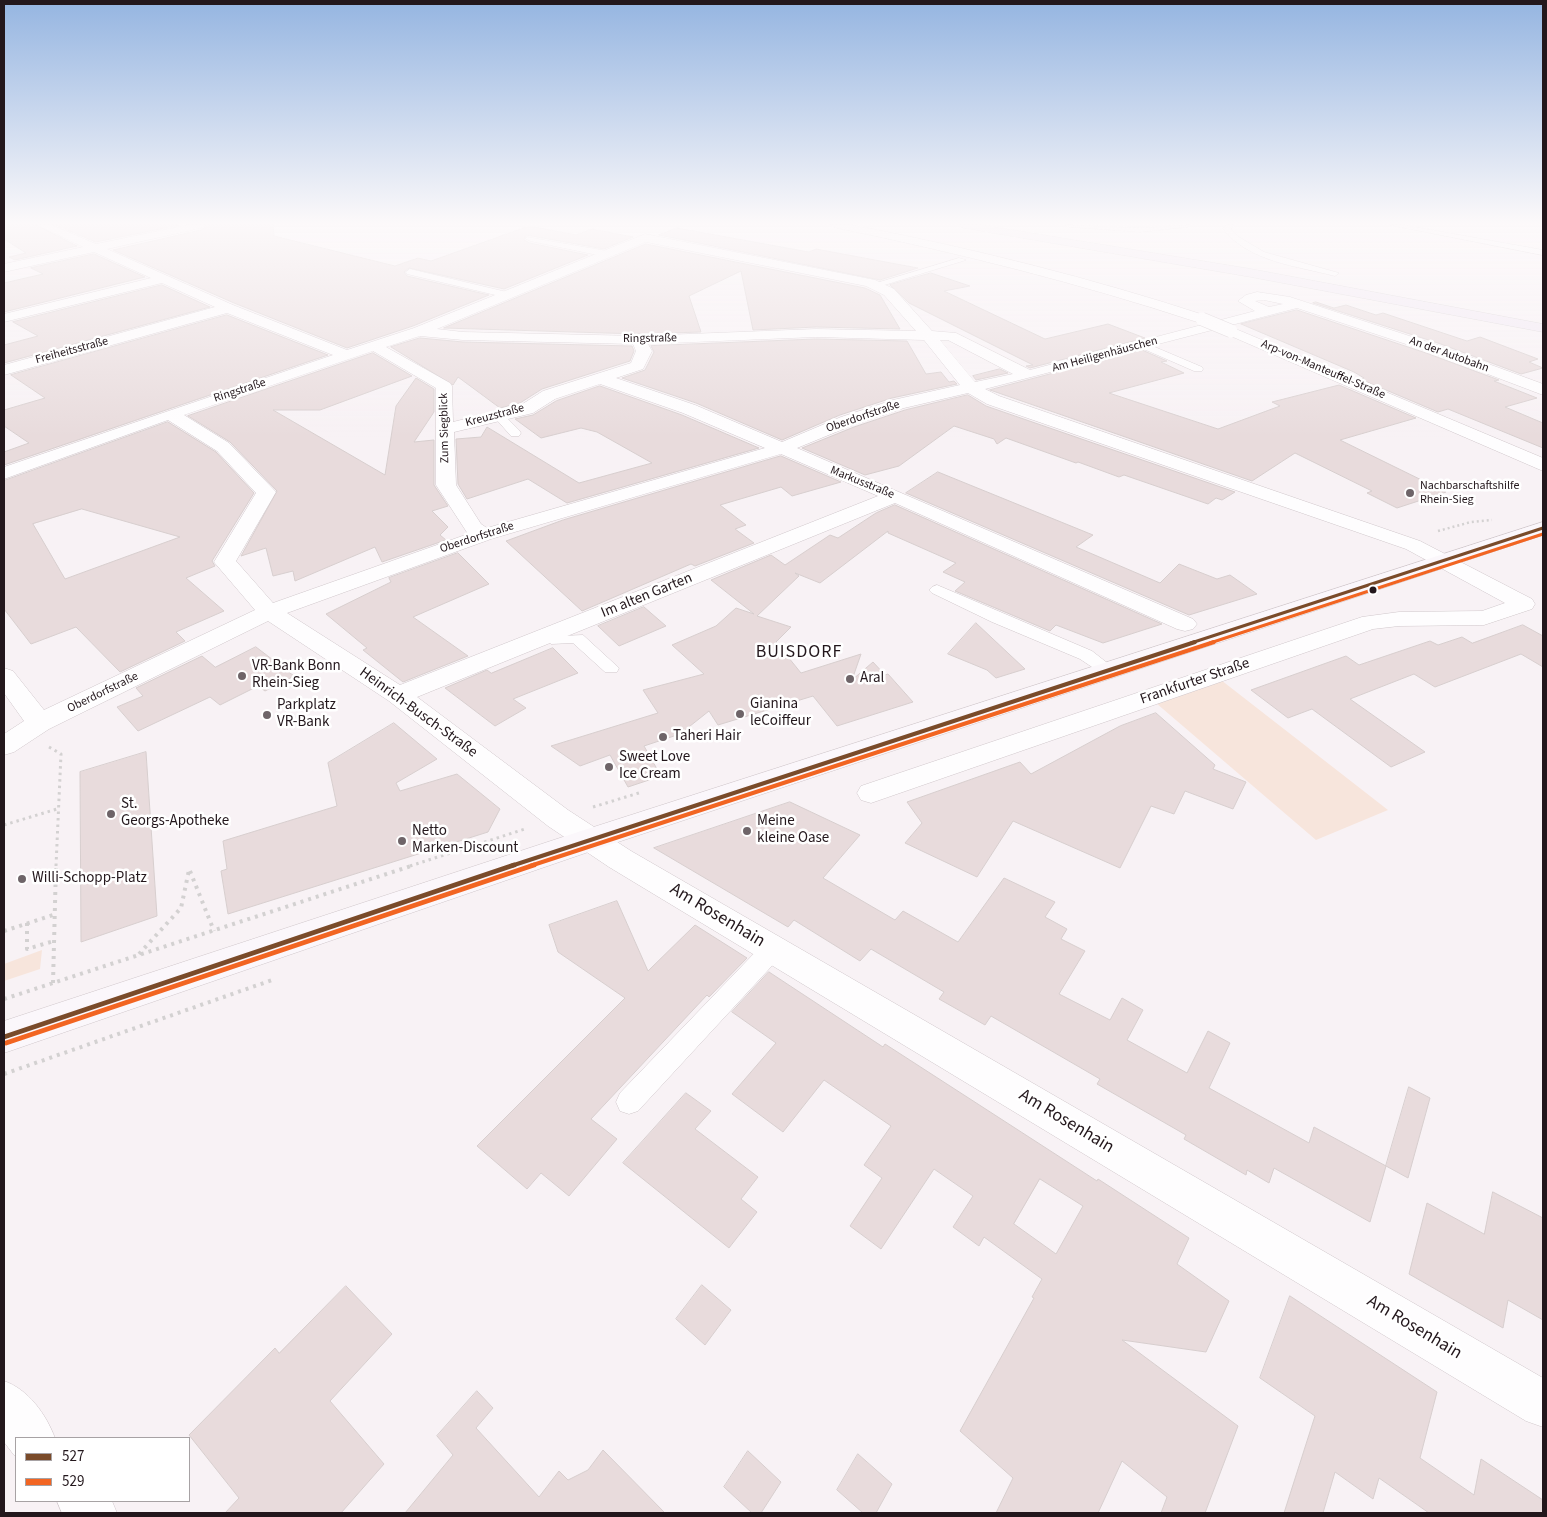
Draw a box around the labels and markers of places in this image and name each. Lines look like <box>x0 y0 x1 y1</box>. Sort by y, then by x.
place label: Nachbarschaftshilfe Rhein-Sieg <box>1420 479 1519 507</box>
marker: Nachbarschaftshilfe Rhein-Sieg <box>1404 487 1416 499</box>
unlabelled marker <box>1368 585 1378 595</box>
place label: VR-Bank Bonn Rhein-Sieg <box>252 658 341 693</box>
marker: VR-Bank Bonn Rhein-Sieg <box>236 670 248 682</box>
place label: Aral <box>860 670 884 688</box>
marker: Aral <box>844 673 856 685</box>
place label: Gianina leCoiffeur <box>750 696 811 731</box>
place label: Parkplatz VR-Bank <box>277 697 336 732</box>
marker: Gianina leCoiffeur <box>734 708 746 720</box>
marker: Parkplatz VR-Bank <box>261 709 273 721</box>
place label: Taheri Hair <box>673 728 741 746</box>
marker: Taheri Hair <box>657 731 669 743</box>
place label: Sweet Love Ice Cream <box>619 749 690 784</box>
marker: Sweet Love Ice Cream <box>603 761 615 773</box>
place label: St. Georgs-Apotheke <box>121 796 229 831</box>
marker: St. Georgs-Apotheke <box>105 808 117 820</box>
place label: Meine kleine Oase <box>757 813 829 848</box>
place label: Netto Marken-Discount <box>412 823 518 858</box>
marker: Meine kleine Oase <box>741 825 753 837</box>
marker: Netto Marken-Discount <box>396 835 408 847</box>
place label: Willi-Schopp-Platz <box>32 870 147 888</box>
marker: Willi-Schopp-Platz <box>16 873 28 885</box>

